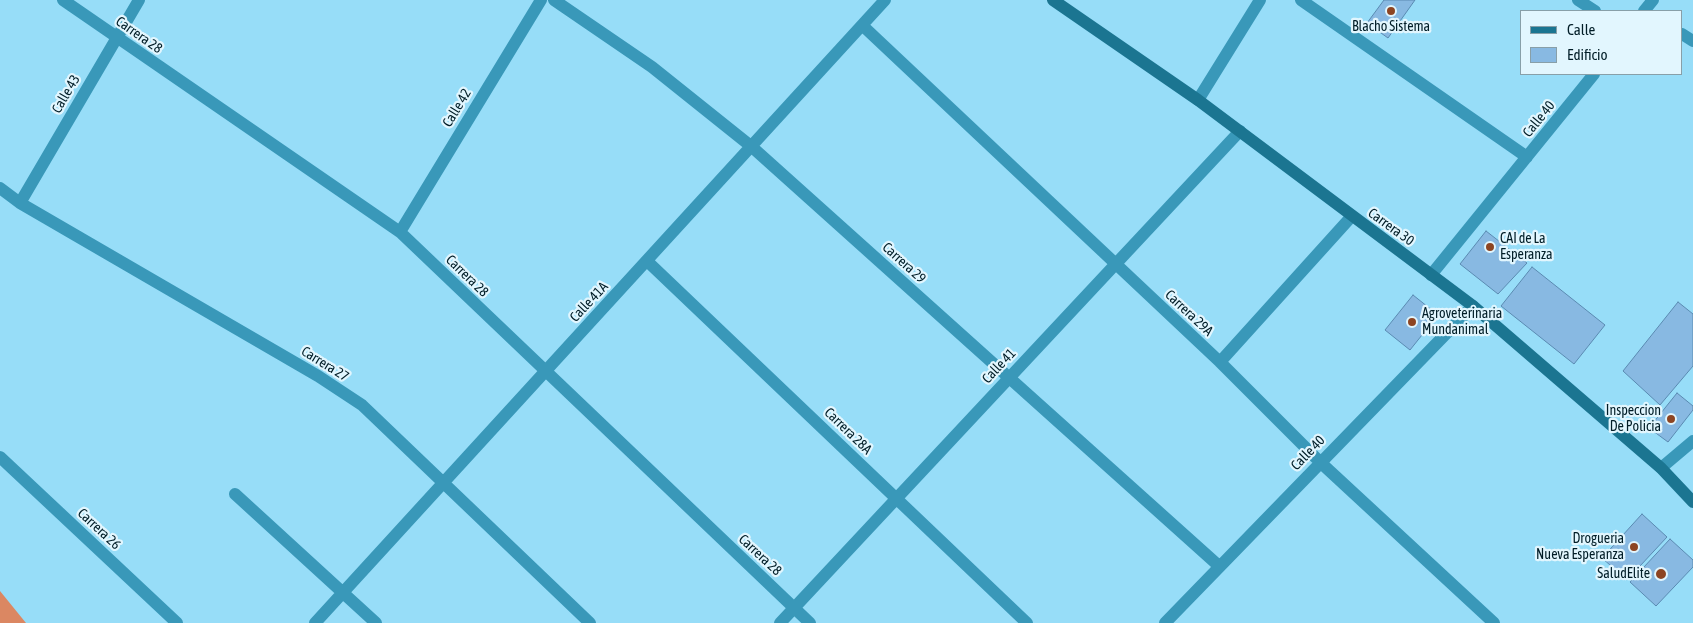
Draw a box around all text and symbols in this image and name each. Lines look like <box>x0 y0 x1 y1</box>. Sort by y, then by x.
marker: Blacho Sistema <box>1385 5 1397 17</box>
legend <box>1520 10 1683 75</box>
street label: Carrera 28 <box>113 13 165 57</box>
place label: Blacho Sistema <box>1352 19 1430 35</box>
text: Calle <box>1567 21 1595 38</box>
text: Edificio <box>1567 46 1608 63</box>
street label: Calle 43 <box>48 72 84 116</box>
street label: Calle 42 <box>439 86 475 130</box>
street label: Calle 40 <box>1519 98 1559 140</box>
street label: Carrera 30 <box>1365 205 1417 249</box>
place label: CAI de La Esperanza <box>1500 231 1553 264</box>
street label: Carrera 29 <box>879 239 929 287</box>
marker: CAI de La Esperanza <box>1484 241 1496 253</box>
street label: Carrera 28 <box>442 252 492 300</box>
street label: Calle 41A <box>566 279 612 325</box>
street label: Carrera 29A <box>1161 286 1217 340</box>
place label: Agroveterinaria Mundanimal <box>1422 306 1502 338</box>
marker: Agroveterinaria Mundanimal <box>1406 316 1418 328</box>
street label: Carrera 27 <box>298 343 352 385</box>
street label: Calle 41 <box>979 345 1019 387</box>
place label: Inspeccion De Policia <box>1606 403 1661 436</box>
street label: Carrera 28A <box>821 404 875 458</box>
marker: Inspeccion De Policia <box>1665 413 1677 425</box>
street label: Calle 40 <box>1288 432 1328 474</box>
street label: Carrera 26 <box>74 505 124 553</box>
street label: Carrera 28 <box>735 531 785 579</box>
place label: Drogueria Nueva Esperanza <box>1536 531 1624 564</box>
marker: Drogueria Nueva Esperanza <box>1628 541 1640 553</box>
place label: SaludElite <box>1597 566 1650 582</box>
marker: SaludElite <box>1654 567 1668 581</box>

